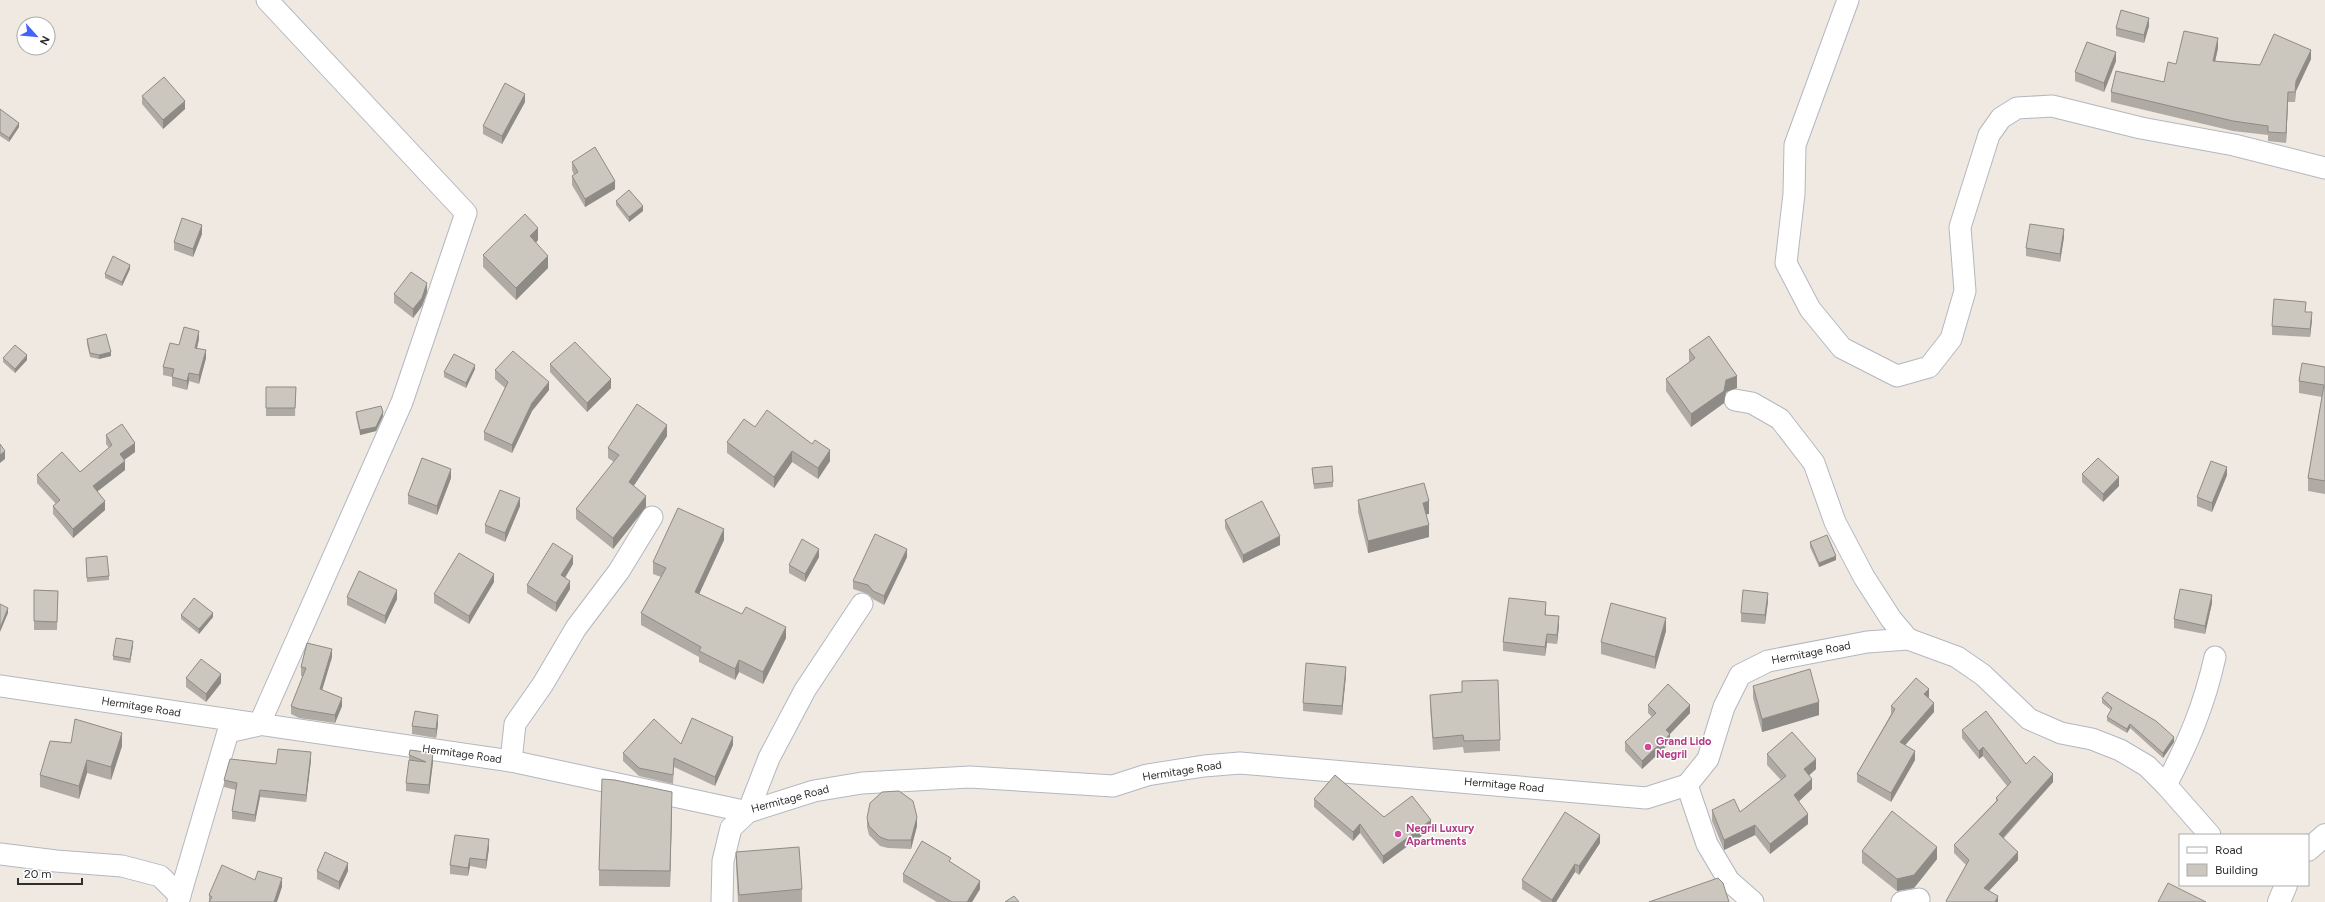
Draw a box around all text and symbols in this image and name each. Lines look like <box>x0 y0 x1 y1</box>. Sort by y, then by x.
north arrow <box>16 16 56 56</box>
text: N <box>37 34 52 47</box>
street label: Hermitage Road <box>1770 639 1852 667</box>
street label: Hermitage Road <box>100 694 182 720</box>
place label: Grand Lido Negril <box>1656 735 1712 761</box>
street label: Hermitage Road <box>421 742 503 766</box>
marker: Grand Lido Negril <box>1643 742 1653 752</box>
street label: Hermitage Road <box>1141 758 1223 784</box>
street label: Hermitage Road <box>1464 775 1544 795</box>
street label: Hermitage Road <box>750 782 830 816</box>
place label: Negril Luxury Apartments <box>1406 822 1475 848</box>
marker: Negril Luxury Apartments <box>1393 829 1403 839</box>
legend <box>2179 834 2309 886</box>
text: Road <box>2215 843 2243 857</box>
scale bar <box>18 860 82 886</box>
text: Building <box>2215 863 2258 877</box>
text: 20 m <box>24 867 52 881</box>

